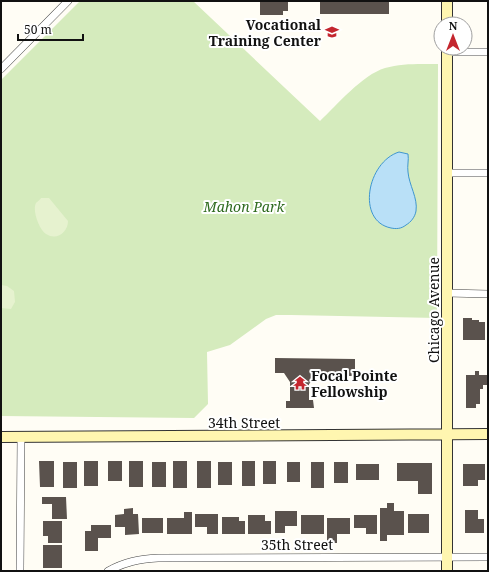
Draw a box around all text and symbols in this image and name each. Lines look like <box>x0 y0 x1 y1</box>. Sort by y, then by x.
place label: Vocational Training Center <box>209 15 322 50</box>
scale bar <box>18 16 83 42</box>
north arrow <box>433 16 473 56</box>
text: N <box>449 18 458 33</box>
text: 50 m <box>24 21 52 38</box>
school or university icon: Vocational Training Center <box>324 24 340 40</box>
park label: Mahon Park <box>203 197 286 216</box>
street label: Chicago Avenue <box>424 257 443 363</box>
place label: Focal Pointe Fellowship <box>311 366 398 401</box>
temple icon: Focal Pointe Fellowship <box>292 375 308 391</box>
street label: 34th Street <box>208 413 280 432</box>
street label: 35th Street <box>261 535 333 554</box>

